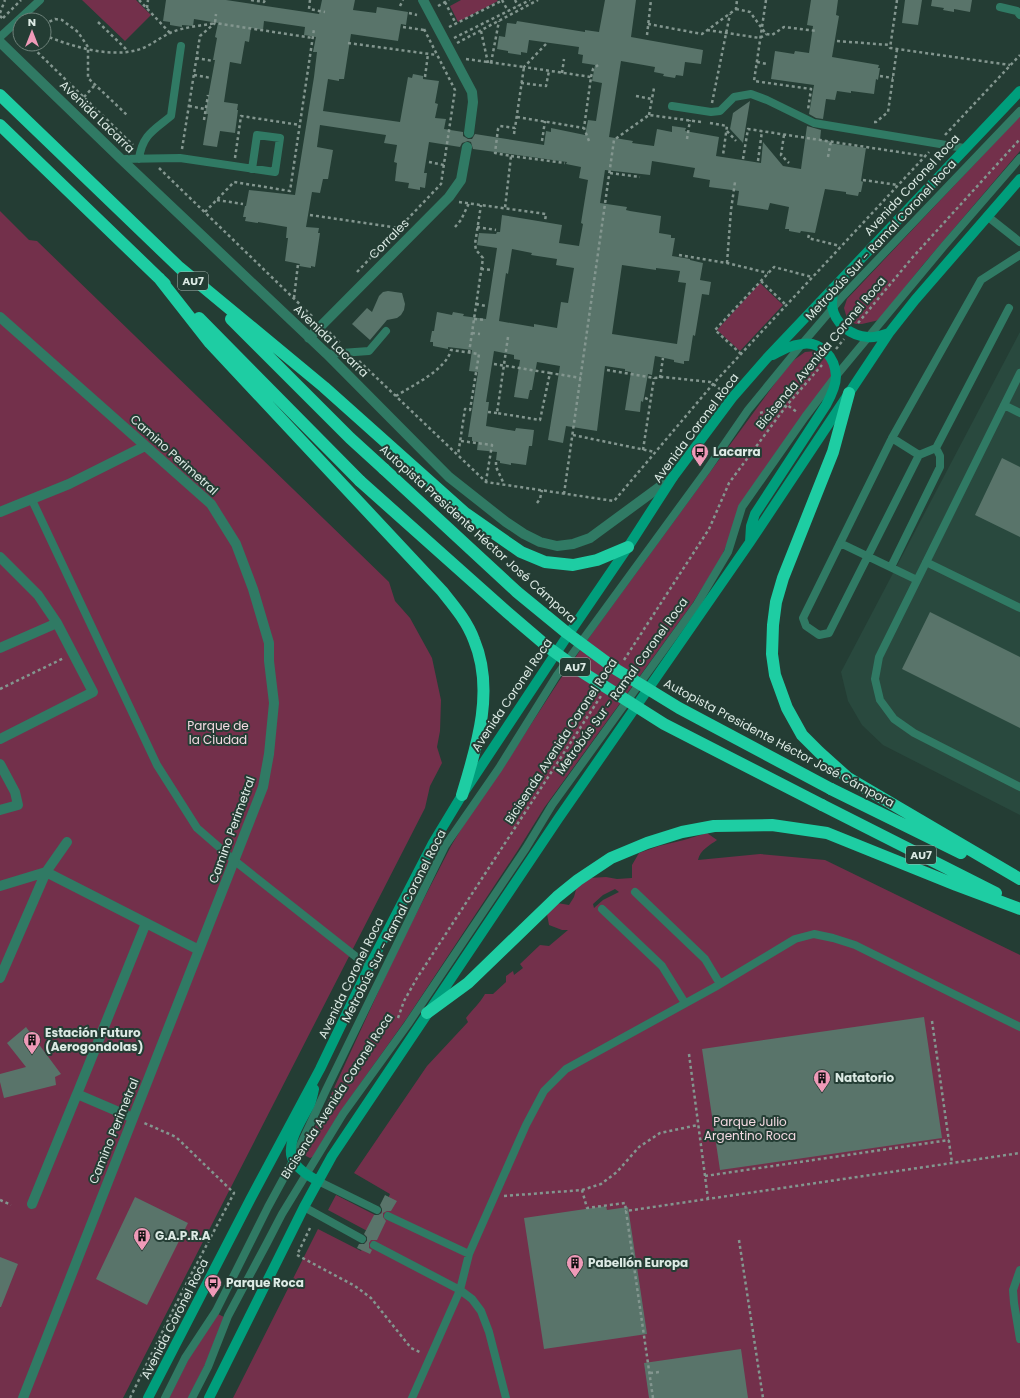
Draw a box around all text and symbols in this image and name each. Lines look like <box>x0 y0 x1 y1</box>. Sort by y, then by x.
north arrow <box>12 12 52 52</box>
text: N <box>28 14 36 30</box>
street label: Avenida Lacarra <box>56 76 139 157</box>
street label: Avenida Coronel Roca <box>860 130 963 239</box>
street label: Metrobús Sur - Ramal Coronel Roca <box>801 155 960 324</box>
street label: Corrales <box>365 215 413 263</box>
road number: AU7 <box>178 272 208 290</box>
street label: Bicisenda Avenida Coronel Roca <box>752 273 890 433</box>
street label: Avenida Lacarra <box>290 300 373 381</box>
street label: Avenida Coronel Roca <box>649 369 742 486</box>
street label: Camino Perimetral <box>127 411 222 499</box>
street label: Autopista Presidente Héctor José Cámpora <box>376 441 580 627</box>
bus stop icon: Lacarra <box>690 442 710 467</box>
place label: Lacarra <box>713 443 761 460</box>
street label: Metrobús Sur - Ramal Coronel Roca <box>552 594 692 777</box>
street label: Avenida Coronel Roca <box>467 635 556 755</box>
street label: Bicisenda Avenida Coronel Roca <box>501 655 621 827</box>
road number: AU7 <box>560 658 590 676</box>
street label: Autopista Presidente Héctor José Cámpora <box>661 674 898 811</box>
park label: Parque de la Ciudad <box>187 717 249 748</box>
street label: Camino Perimetral <box>204 774 259 886</box>
street label: Metrobús Sur - Ramal Coronel Roca <box>337 826 450 1025</box>
road number: AU7 <box>906 846 936 864</box>
street label: Avenida Coronel Roca <box>314 914 387 1041</box>
street label: Bicisenda Avenida Coronel Roca <box>277 1010 397 1182</box>
place label: Estación Futuro (Aerogondolas) <box>45 1024 144 1055</box>
building icon: Estación Futuro (Aerogondolas) <box>22 1030 42 1055</box>
building icon: Natatorio <box>812 1068 832 1093</box>
place label: Natatorio <box>835 1069 894 1086</box>
street label: Camino Perimetral <box>85 1075 143 1186</box>
park label: Parque Julio Argentino Roca <box>704 1113 796 1144</box>
building icon: G.A.P.R.A <box>132 1226 152 1251</box>
place label: G.A.P.R.A <box>155 1227 211 1244</box>
building icon: Pabellón Europa <box>565 1253 585 1278</box>
place label: Pabellón Europa <box>588 1254 688 1271</box>
street label: Avenida Coronel Roca <box>137 1256 212 1382</box>
bus stop icon: Parque Roca <box>203 1273 223 1298</box>
place label: Parque Roca <box>226 1274 304 1291</box>

